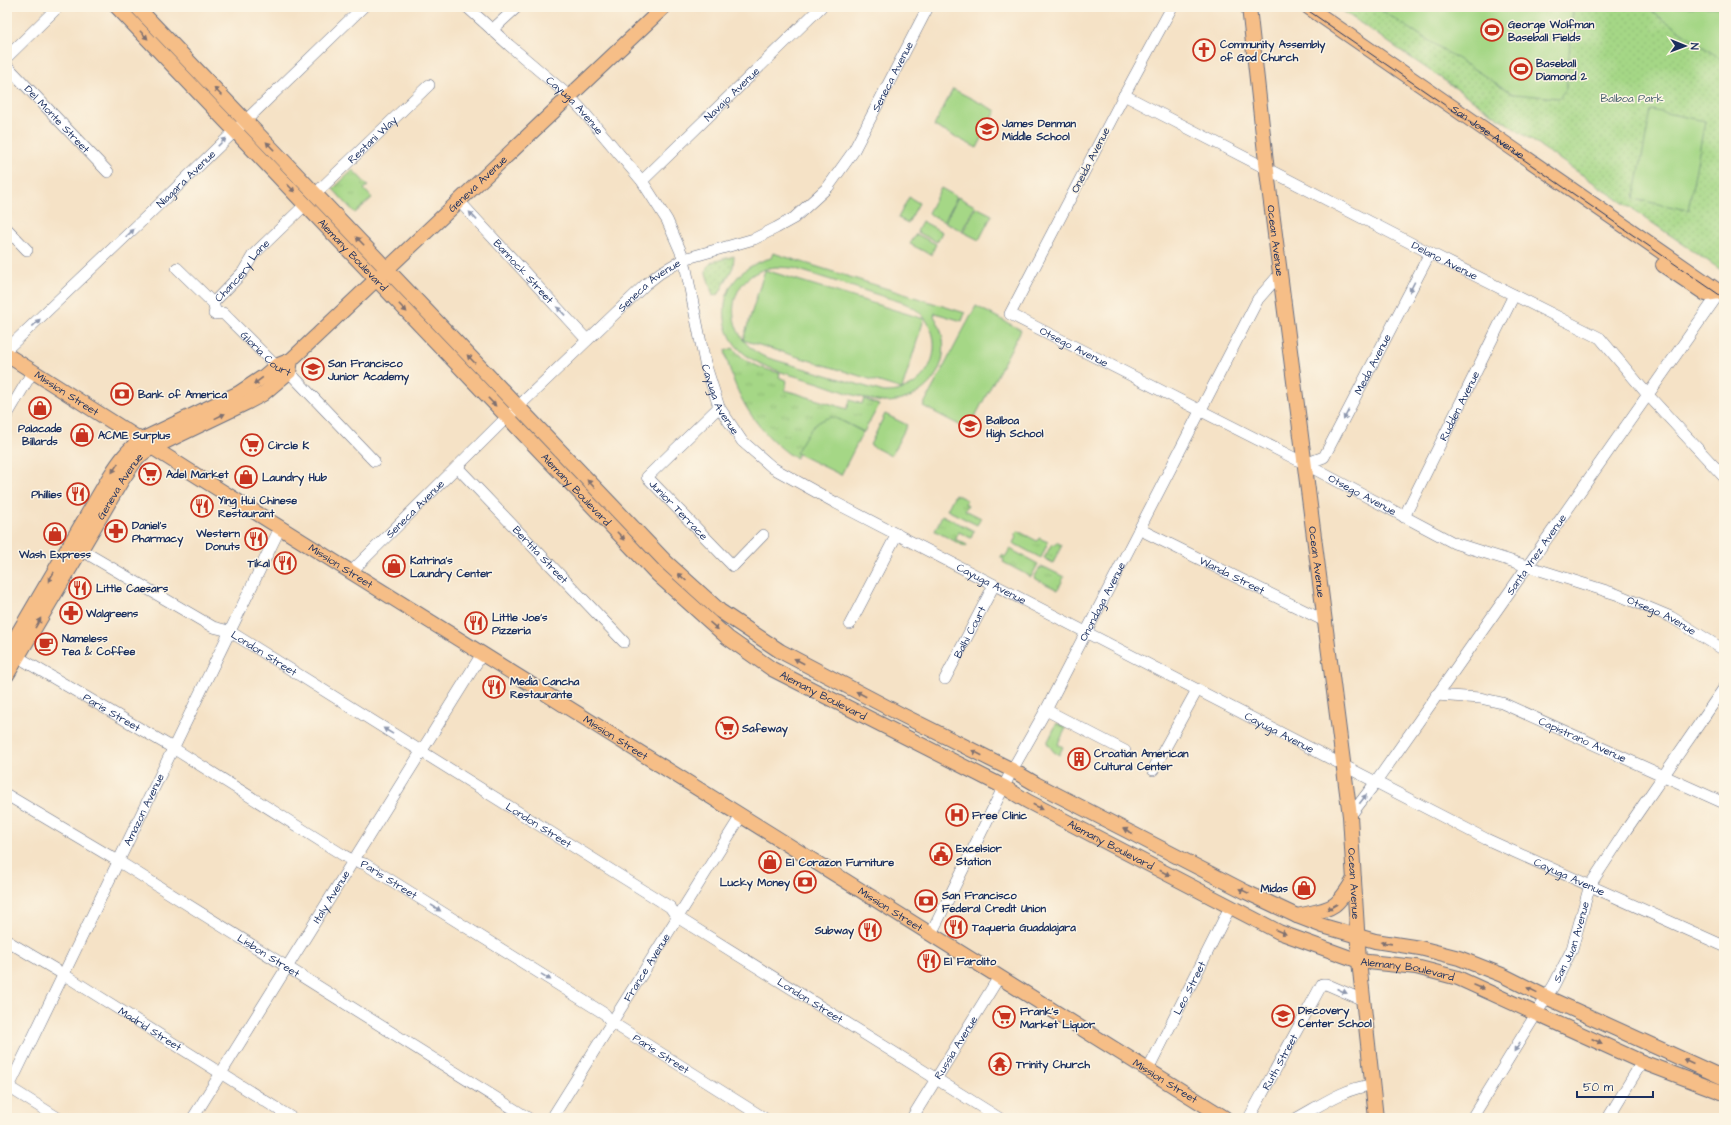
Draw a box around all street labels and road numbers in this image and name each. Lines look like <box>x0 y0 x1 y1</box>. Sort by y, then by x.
street label: Seneca Avenue <box>868 39 917 114</box>
street label: Navajo Avenue <box>701 64 763 125</box>
street label: Cayuga Avenue <box>543 73 607 138</box>
street label: Del Monte Street <box>21 82 93 157</box>
street label: San Jose Avenue <box>1448 101 1528 163</box>
street label: Restani Way <box>345 113 401 167</box>
street label: Oneida Avenue <box>1067 125 1113 196</box>
street label: Niagara Avenue <box>153 147 219 211</box>
street label: Geneva Avenue <box>445 152 511 216</box>
street label: Ocean Avenue <box>1263 204 1287 277</box>
street label: Alemany Boulevard <box>314 215 391 295</box>
street label: Chancery Lane <box>211 236 273 305</box>
street label: Bannock Street <box>490 236 557 307</box>
street label: Delano Avenue <box>1409 238 1480 284</box>
street label: Seneca Avenue <box>615 256 684 315</box>
street label: Otsego Avenue <box>1037 323 1111 371</box>
street label: Gloria Court <box>237 328 294 380</box>
street label: Meda Avenue <box>1351 331 1395 397</box>
street label: Cayuga Avenue <box>698 362 743 438</box>
street label: Mission Street <box>32 367 102 420</box>
street label: Rudden Avenue <box>1436 369 1483 444</box>
street label: Geneva Avenue <box>93 449 146 523</box>
street label: Alemany Boulevard <box>538 450 614 530</box>
street label: Otsego Avenue <box>1325 471 1399 519</box>
street label: Seneca Avenue <box>383 476 448 541</box>
street label: Junior Terrace <box>646 477 711 544</box>
street label: Santa Ynez Avenue <box>1503 511 1570 598</box>
street label: Bertita Street <box>509 523 572 587</box>
street label: Ocean Avenue <box>1305 525 1329 598</box>
street label: Mission Street <box>306 540 376 592</box>
street label: Wanda Street <box>1197 553 1268 598</box>
street label: Onondaga Avenue <box>1076 559 1129 644</box>
street label: Cayuga Avenue <box>954 560 1029 608</box>
street label: Otsego Avenue <box>1625 592 1699 639</box>
street label: Balhi Court <box>950 603 990 661</box>
street label: London Street <box>228 627 300 680</box>
street label: Alemany Boulevard <box>777 667 869 724</box>
street label: Paris Street <box>80 690 144 736</box>
street label: Cayuga Avenue <box>1242 708 1317 757</box>
street label: Mission Street <box>580 712 651 764</box>
street label: Capistrano Avenue <box>1536 713 1629 766</box>
street label: Amazon Avenue <box>120 771 168 848</box>
street label: London Street <box>503 799 575 852</box>
street label: Alemany Boulevard <box>1065 816 1157 874</box>
street label: Ocean Avenue <box>1344 847 1363 920</box>
street label: Cayuga Avenue <box>1531 854 1607 900</box>
street label: Paris Street <box>359 856 421 903</box>
street label: Italy Avenue <box>309 867 354 926</box>
street label: Mission Street <box>855 884 926 936</box>
street label: San Juan Avenue <box>1550 900 1593 985</box>
street label: France Avenue <box>620 930 674 1004</box>
street label: Lisbon Street <box>234 931 303 981</box>
street label: Alemany Boulevard <box>1360 954 1456 985</box>
street label: Leo Street <box>1170 958 1210 1017</box>
street label: London Street <box>774 974 846 1027</box>
street label: Madrid Street <box>115 1004 185 1055</box>
street label: Russia Avenue <box>931 1013 981 1082</box>
street label: Paris Street <box>630 1031 693 1078</box>
street label: Ruth Street <box>1259 1031 1302 1093</box>
street label: Mission Street <box>1130 1055 1201 1107</box>

